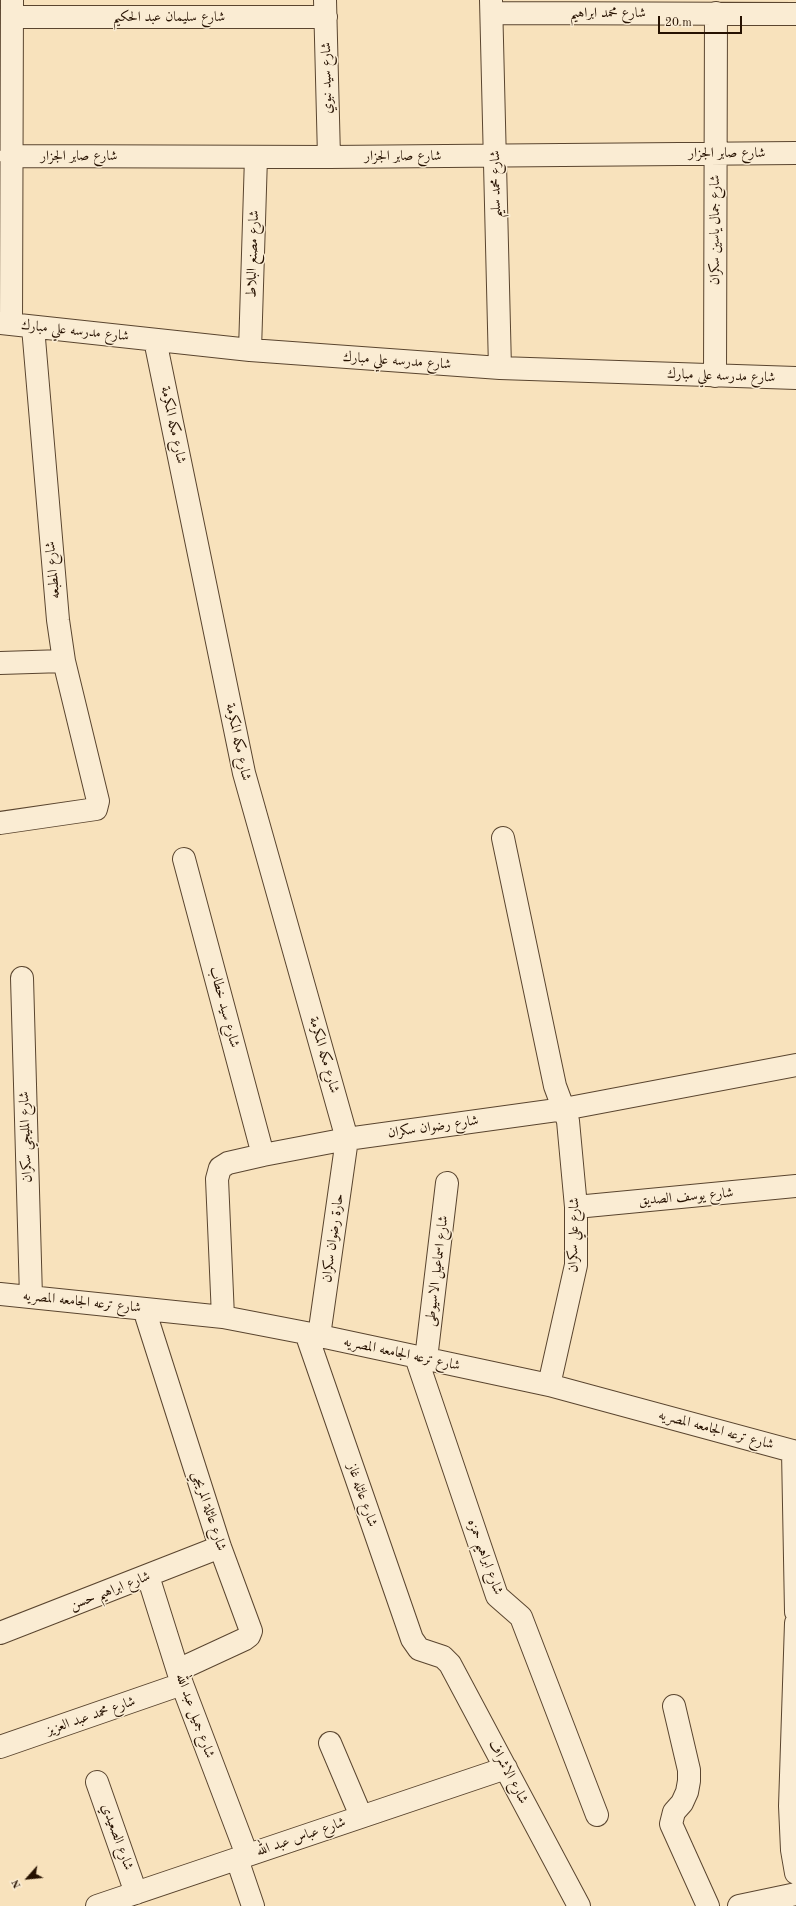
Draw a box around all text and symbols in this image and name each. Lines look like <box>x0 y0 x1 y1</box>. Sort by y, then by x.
street label: شارع محمد ابراهيم <box>570 5 646 21</box>
scale bar <box>660 8 744 34</box>
street label: شارع سليمان عبد الحكيم <box>113 9 225 25</box>
text: 20 m <box>665 17 692 29</box>
street label: شارع سيد نبوي <box>318 42 336 114</box>
street label: شارع صابر الجزار <box>688 145 766 161</box>
street label: شارع صابر الجزار <box>40 148 118 164</box>
street label: شارع صابر الجزار <box>364 148 442 164</box>
street label: شارع محمد سليم <box>487 150 505 218</box>
street label: شارع جمال ياسين سكران <box>707 175 723 285</box>
street label: شارع مصنع البلاط <box>243 210 263 298</box>
street label: شارع مدرسه علي مبارك <box>20 317 130 345</box>
street label: شارع مدرسه علي مبارك <box>342 349 452 373</box>
street label: شارع مدرسه علي مبارك <box>666 366 776 386</box>
street label: شارع مكه المكرمة <box>157 385 189 465</box>
street label: شارع المطبعه <box>42 540 64 600</box>
street label: شارع مكه المكرمة <box>222 702 254 782</box>
street label: شارع سيد خطاب <box>205 965 243 1049</box>
street label: شارع مكه المكرمة <box>305 1015 343 1095</box>
street label: شارع المليجي سكران <box>16 1091 36 1183</box>
street label: شارع رضوان سكران <box>386 1112 480 1142</box>
street label: شارع يوسف الصديق <box>638 1184 734 1210</box>
street label: حارة رضوان سكران <box>318 1192 348 1284</box>
street label: شارع علي سكران <box>565 1197 583 1273</box>
street label: شارع اسماعيل الاسيوطى <box>422 1215 452 1327</box>
street label: شارع ترعه الجامعه المصريه <box>22 1287 142 1317</box>
street label: شارع ترعه الجامعه المصريه <box>342 1333 462 1375</box>
street label: شارع ترعه الجامعه المصريه <box>656 1407 776 1453</box>
street label: شارع عائله غاز <box>343 1461 381 1529</box>
street label: شارع عائلة المريجي <box>188 1469 230 1553</box>
street label: شارع ابراهيم حمزه <box>464 1517 506 1597</box>
street label: شارع ابراهيم حسن <box>67 1568 153 1614</box>
street label: شارع جميل عبد الله <box>172 1671 218 1761</box>
street label: شارع محمد عبد العزيز <box>44 1693 138 1739</box>
street label: شارع الاشراف <box>484 1737 532 1807</box>
street label: شارع الصعيدي <box>97 1801 137 1873</box>
street label: شارع عباس عبد الله <box>254 1814 348 1860</box>
north arrow <box>8 1858 48 1898</box>
text: N <box>10 1877 24 1890</box>

